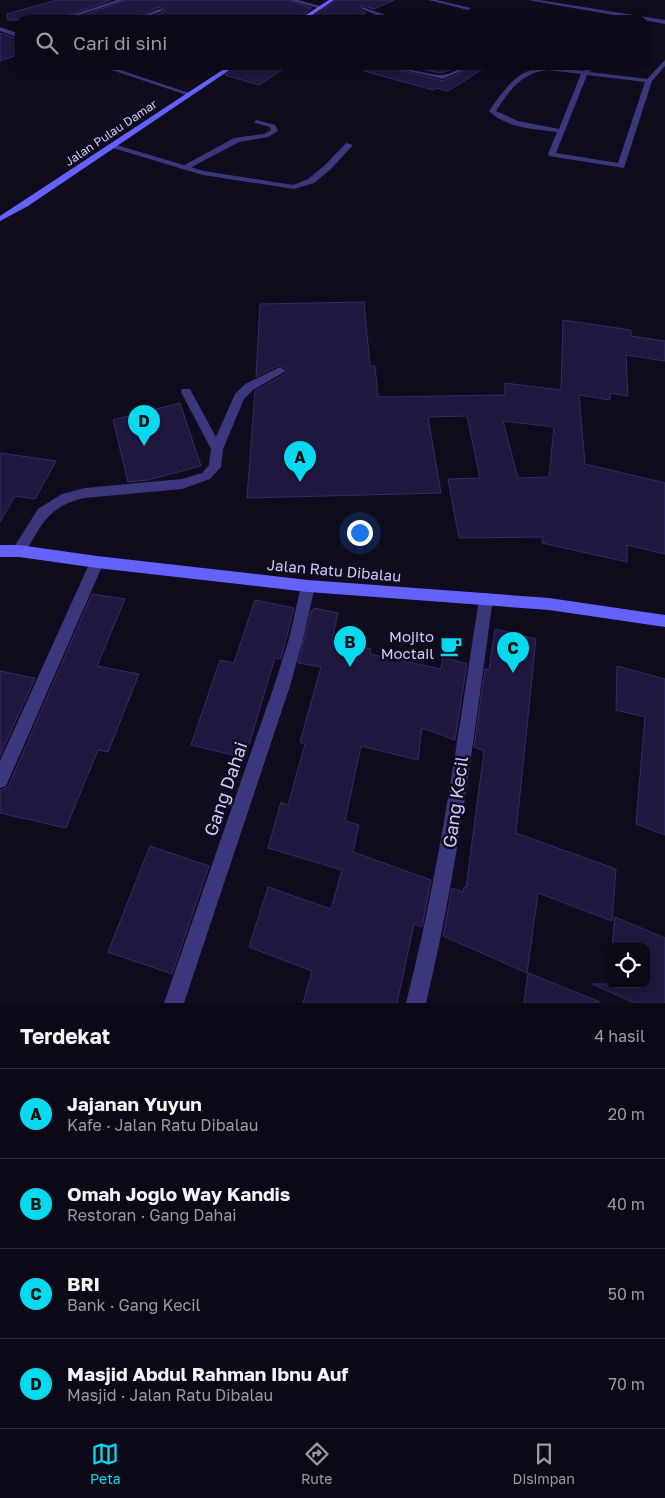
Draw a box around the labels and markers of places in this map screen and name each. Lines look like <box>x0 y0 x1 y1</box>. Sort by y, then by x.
pin: D <box>128 405 160 446</box>
pin: A <box>284 441 316 482</box>
pin: B <box>334 626 366 667</box>
place label: Mojito Moctail <box>381 627 434 662</box>
pin: C <box>497 632 529 673</box>
cafe icon: Mojito Moctail <box>438 633 464 659</box>

